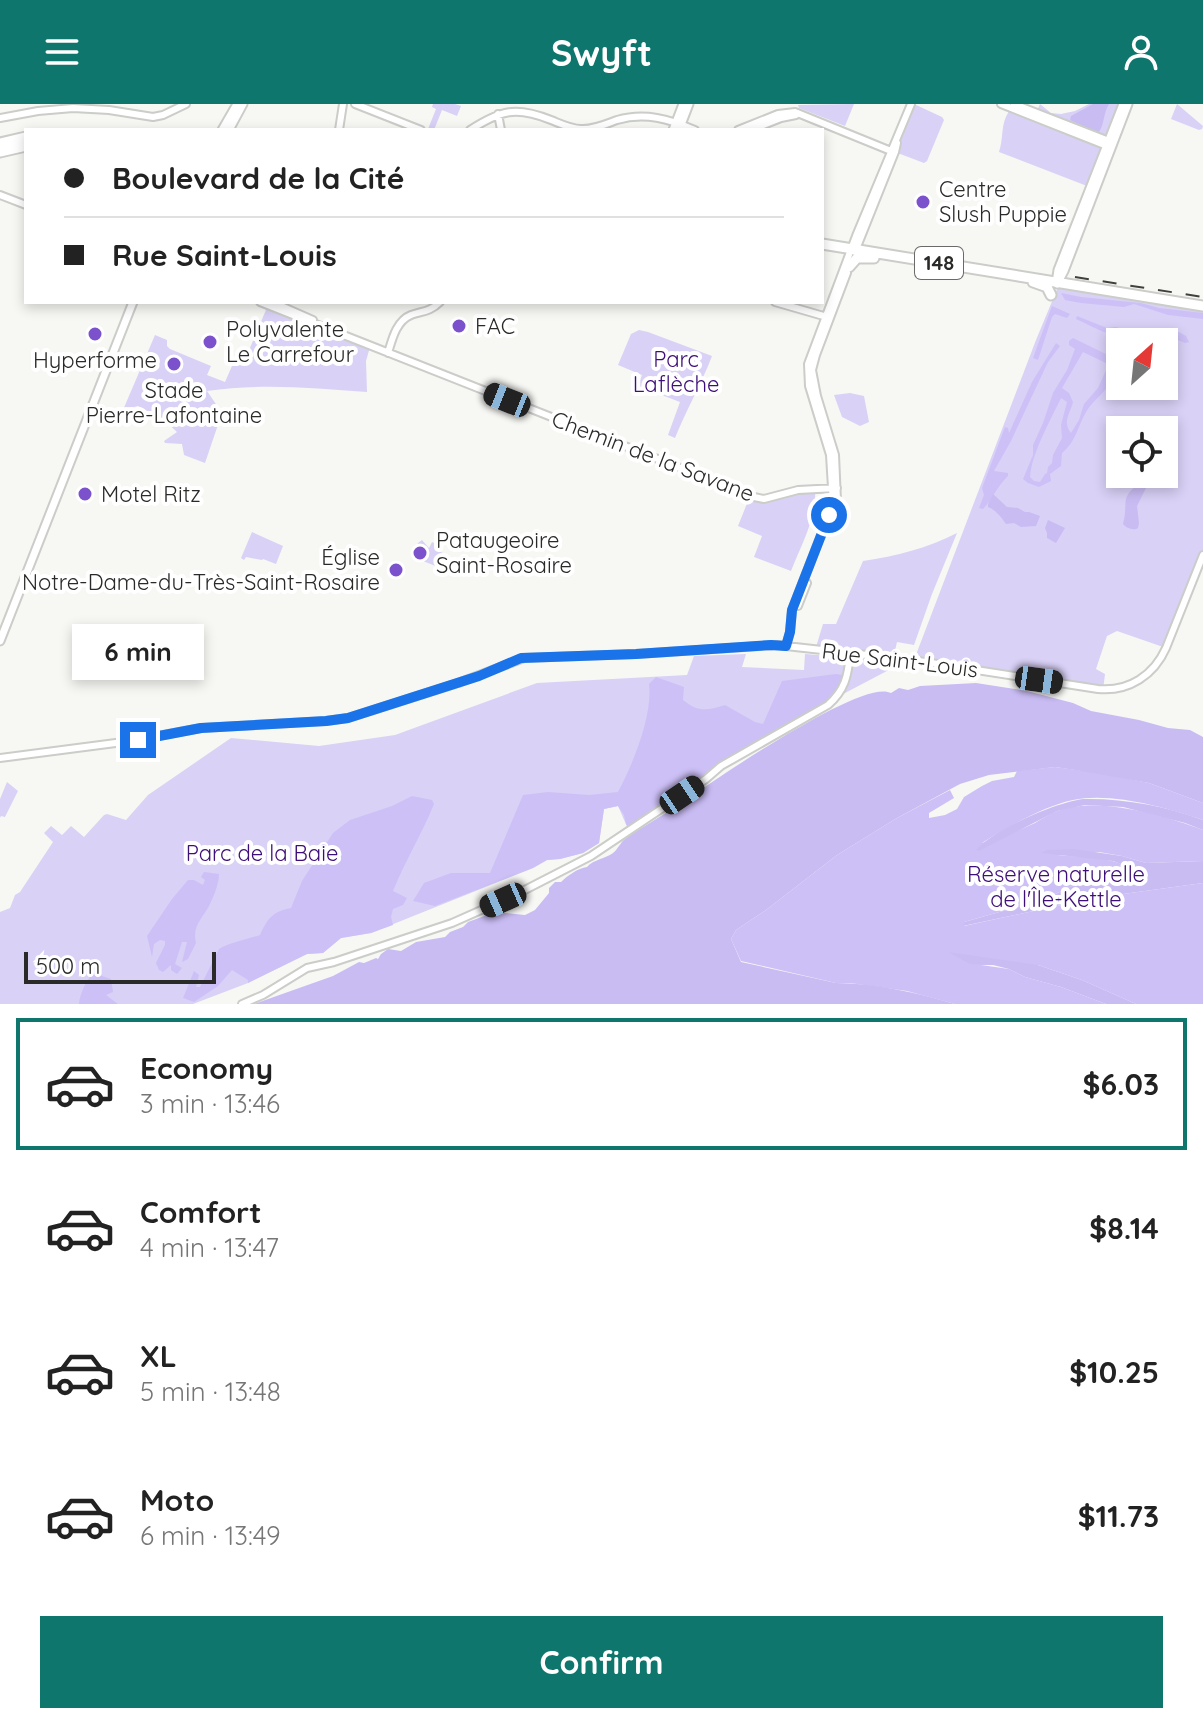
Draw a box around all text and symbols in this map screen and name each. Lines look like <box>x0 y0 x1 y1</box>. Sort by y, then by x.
icon: menu <box>40 30 84 74</box>
text: Swyft <box>551 30 652 75</box>
icon: person <box>1119 30 1163 74</box>
text: Boulevard de la Cité <box>112 159 405 197</box>
place label: Centre Slush Puppie <box>939 175 1067 228</box>
marker: Centre Slush Puppie <box>914 193 932 211</box>
text: Rue Saint-Louis <box>112 236 337 274</box>
road number: 148 <box>915 247 963 279</box>
place label: FAC <box>475 312 515 340</box>
place label: Polyvalente Le Carrefour <box>226 315 355 368</box>
marker: FAC <box>450 317 468 335</box>
marker: Hyperforme <box>86 325 104 343</box>
north arrow <box>1106 328 1178 400</box>
map controls <box>1106 328 1178 488</box>
marker: Polyvalente Le Carrefour <box>201 333 219 351</box>
park label: Parc Laflèche <box>633 345 719 398</box>
place label: Hyperforme <box>33 346 157 374</box>
marker: Stade Pierre-Lafontaine <box>165 355 183 373</box>
place label: Stade Pierre-Lafontaine <box>86 376 262 429</box>
car <box>480 380 534 420</box>
street label: Chemin de la Savane <box>548 405 758 507</box>
button: locate <box>1106 416 1178 488</box>
place label: Motel Ritz <box>101 480 201 508</box>
marker: Motel Ritz <box>76 485 94 503</box>
route start <box>811 497 847 533</box>
place label: Pataugeoire Saint-Rosaire <box>436 526 572 579</box>
place label: Église Notre-Dame-du-Très-Saint-Rosaire <box>22 543 380 596</box>
marker: Pataugeoire Saint-Rosaire <box>411 544 429 562</box>
marker: Église Notre-Dame-du-Très-Saint-Rosaire <box>387 561 405 579</box>
callout: 6 min <box>72 624 204 680</box>
text: 6 min <box>104 635 172 668</box>
street label: Rue Saint-Louis <box>820 637 980 683</box>
car <box>1014 665 1064 695</box>
route end <box>120 722 156 758</box>
car <box>655 772 709 818</box>
park label: Parc de la Baie <box>186 839 338 867</box>
park label: Réserve naturelle de l'Île-Kettle <box>967 860 1145 913</box>
car <box>476 879 530 921</box>
scale bar <box>24 948 216 984</box>
text: 500 m <box>36 952 100 980</box>
icon: car <box>44 1048 116 1120</box>
text: Economy <box>140 1049 273 1087</box>
text: $6.03 <box>1083 1065 1159 1103</box>
text: 3 min · 13:46 <box>140 1087 280 1120</box>
icon: car <box>44 1192 116 1264</box>
text: Comfort <box>140 1193 261 1231</box>
text: $8.14 <box>1089 1209 1159 1247</box>
text: 4 min · 13:47 <box>140 1231 279 1264</box>
icon: car <box>44 1336 116 1408</box>
text: XL <box>140 1337 177 1375</box>
text: $10.25 <box>1069 1353 1159 1391</box>
text: 5 min · 13:48 <box>140 1375 281 1408</box>
icon: car <box>44 1480 116 1552</box>
text: Moto <box>140 1481 214 1519</box>
text: $11.73 <box>1078 1497 1159 1535</box>
text: 6 min · 13:49 <box>140 1519 280 1552</box>
button: Confirm <box>40 1616 1163 1708</box>

